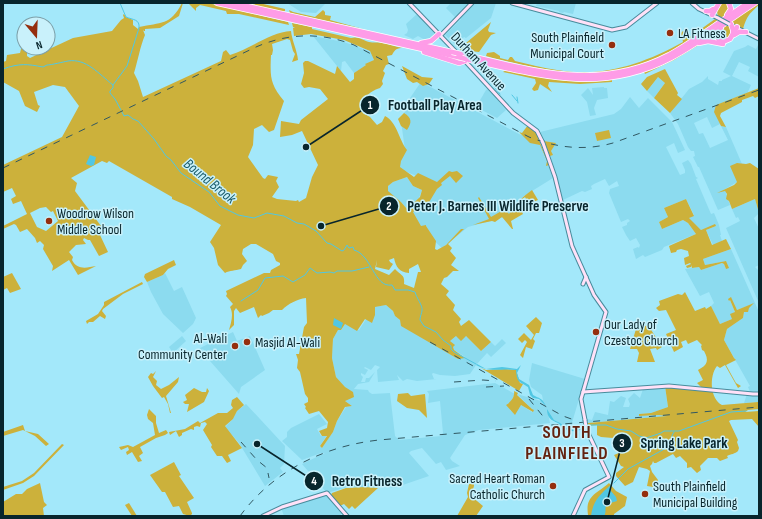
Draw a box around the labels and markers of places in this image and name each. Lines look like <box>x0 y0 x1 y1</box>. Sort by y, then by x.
place label: LA Fitness <box>678 25 725 42</box>
marker: LA Fitness <box>665 28 675 38</box>
place label: South Plainfield Municipal Court <box>530 29 604 62</box>
marker: South Plainfield Municipal Court <box>607 40 617 50</box>
callout: Football Play Area <box>360 91 490 118</box>
callout: Peter J. Barnes III Wildlife Preserve <box>379 193 596 220</box>
place label: Woodrow Wilson Middle School <box>57 205 134 238</box>
marker: Woodrow Wilson Middle School <box>44 216 54 226</box>
place label: Our Lady of Czestoc Church <box>604 316 678 349</box>
marker: Our Lady of Czestoc Church <box>591 327 601 337</box>
place label: Al-Wali Community Center <box>138 330 227 363</box>
place label: Masjid Al-Wali <box>255 334 320 351</box>
marker: Masjid Al-Wali <box>242 337 252 347</box>
marker: Al-Wali Community Center <box>230 341 240 351</box>
callout: Spring Lake Park <box>612 429 735 456</box>
callout: Retro Fitness <box>304 468 411 495</box>
place label: Sacred Heart Roman Catholic Church <box>449 470 545 503</box>
place label: South Plainfield Municipal Building <box>653 478 738 511</box>
marker: Sacred Heart Roman Catholic Church <box>548 481 558 491</box>
marker: South Plainfield Municipal Building <box>640 489 650 499</box>

